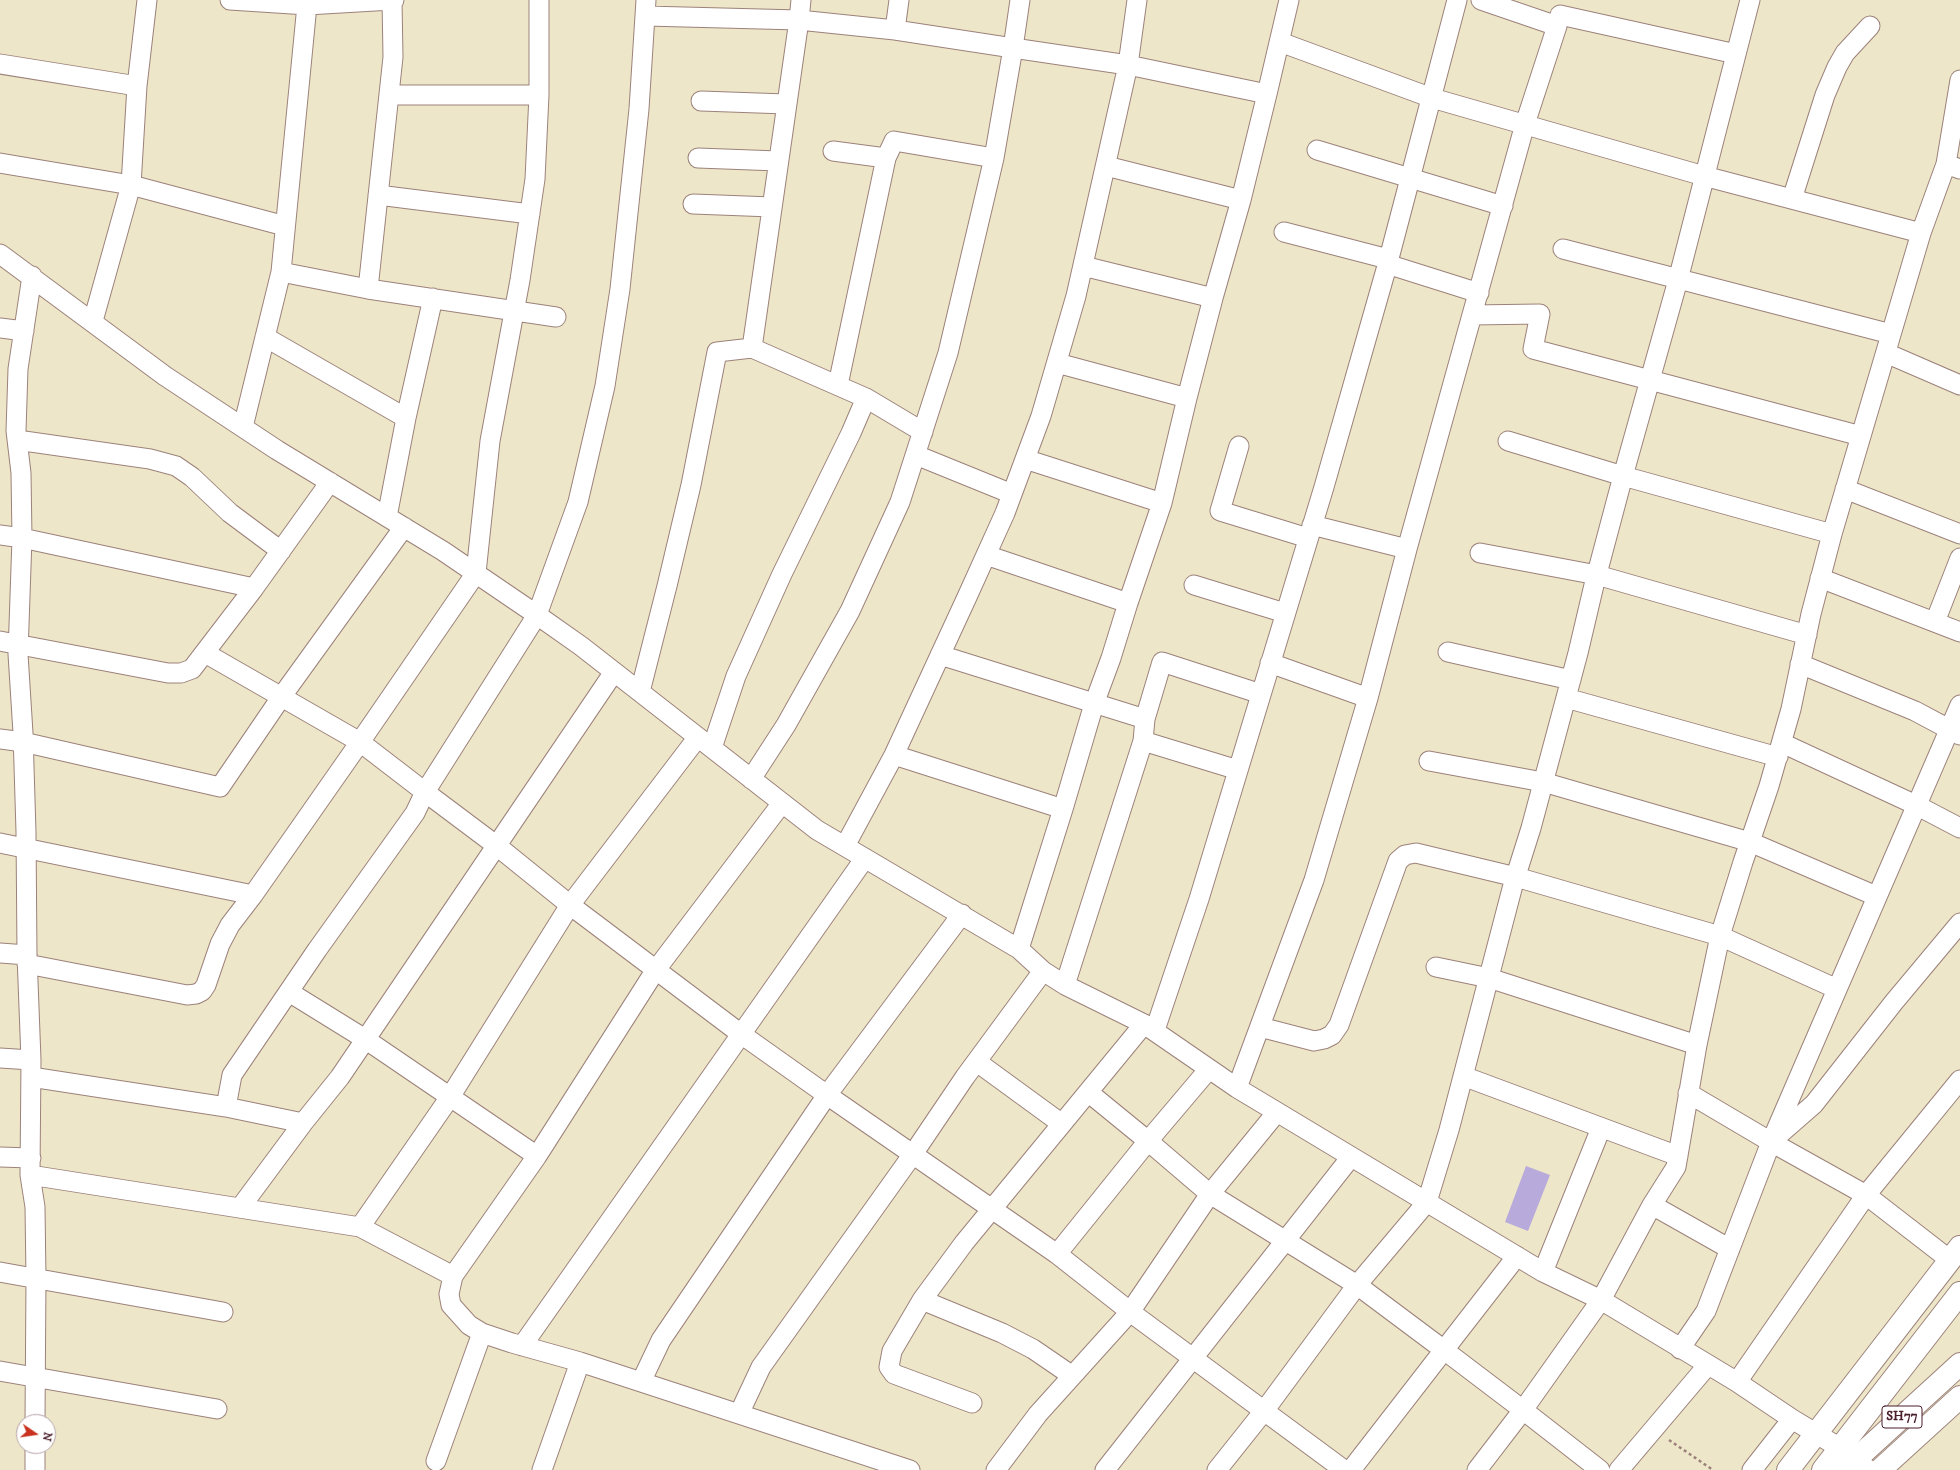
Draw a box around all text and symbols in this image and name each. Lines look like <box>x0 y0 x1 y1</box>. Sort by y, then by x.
road number: SH77 <box>1882 1406 1922 1428</box>
north arrow <box>16 1414 56 1454</box>
text: N <box>39 1430 55 1442</box>

